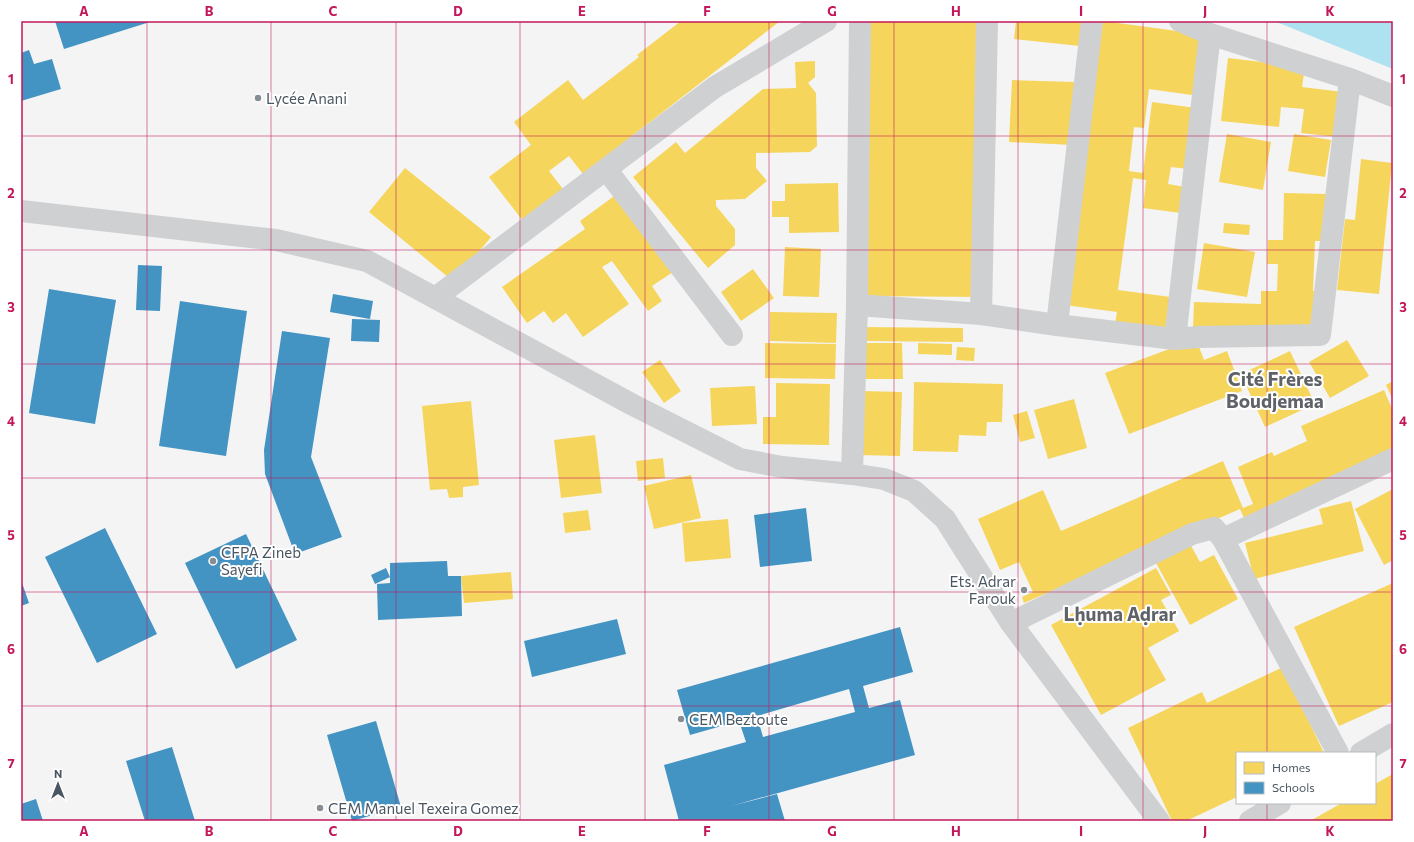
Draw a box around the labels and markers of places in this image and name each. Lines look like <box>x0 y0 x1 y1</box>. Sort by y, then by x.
place label: Lycée Anani <box>266 89 347 107</box>
marker: Lycée Anani <box>253 93 263 103</box>
place label: CFPA Zineb Sayefi <box>221 543 301 578</box>
marker: CFPA Zineb Sayefi <box>208 556 218 566</box>
place label: Ets. Adrar Farouk <box>950 572 1016 607</box>
marker: Ets. Adrar Farouk <box>1019 585 1029 595</box>
place label: CEM Beztoute <box>689 710 788 728</box>
marker: CEM Beztoute <box>676 714 686 724</box>
place label: CEM Manuel Texeira Gomez <box>328 799 519 817</box>
marker: CEM Manuel Texeira Gomez <box>315 803 325 813</box>

